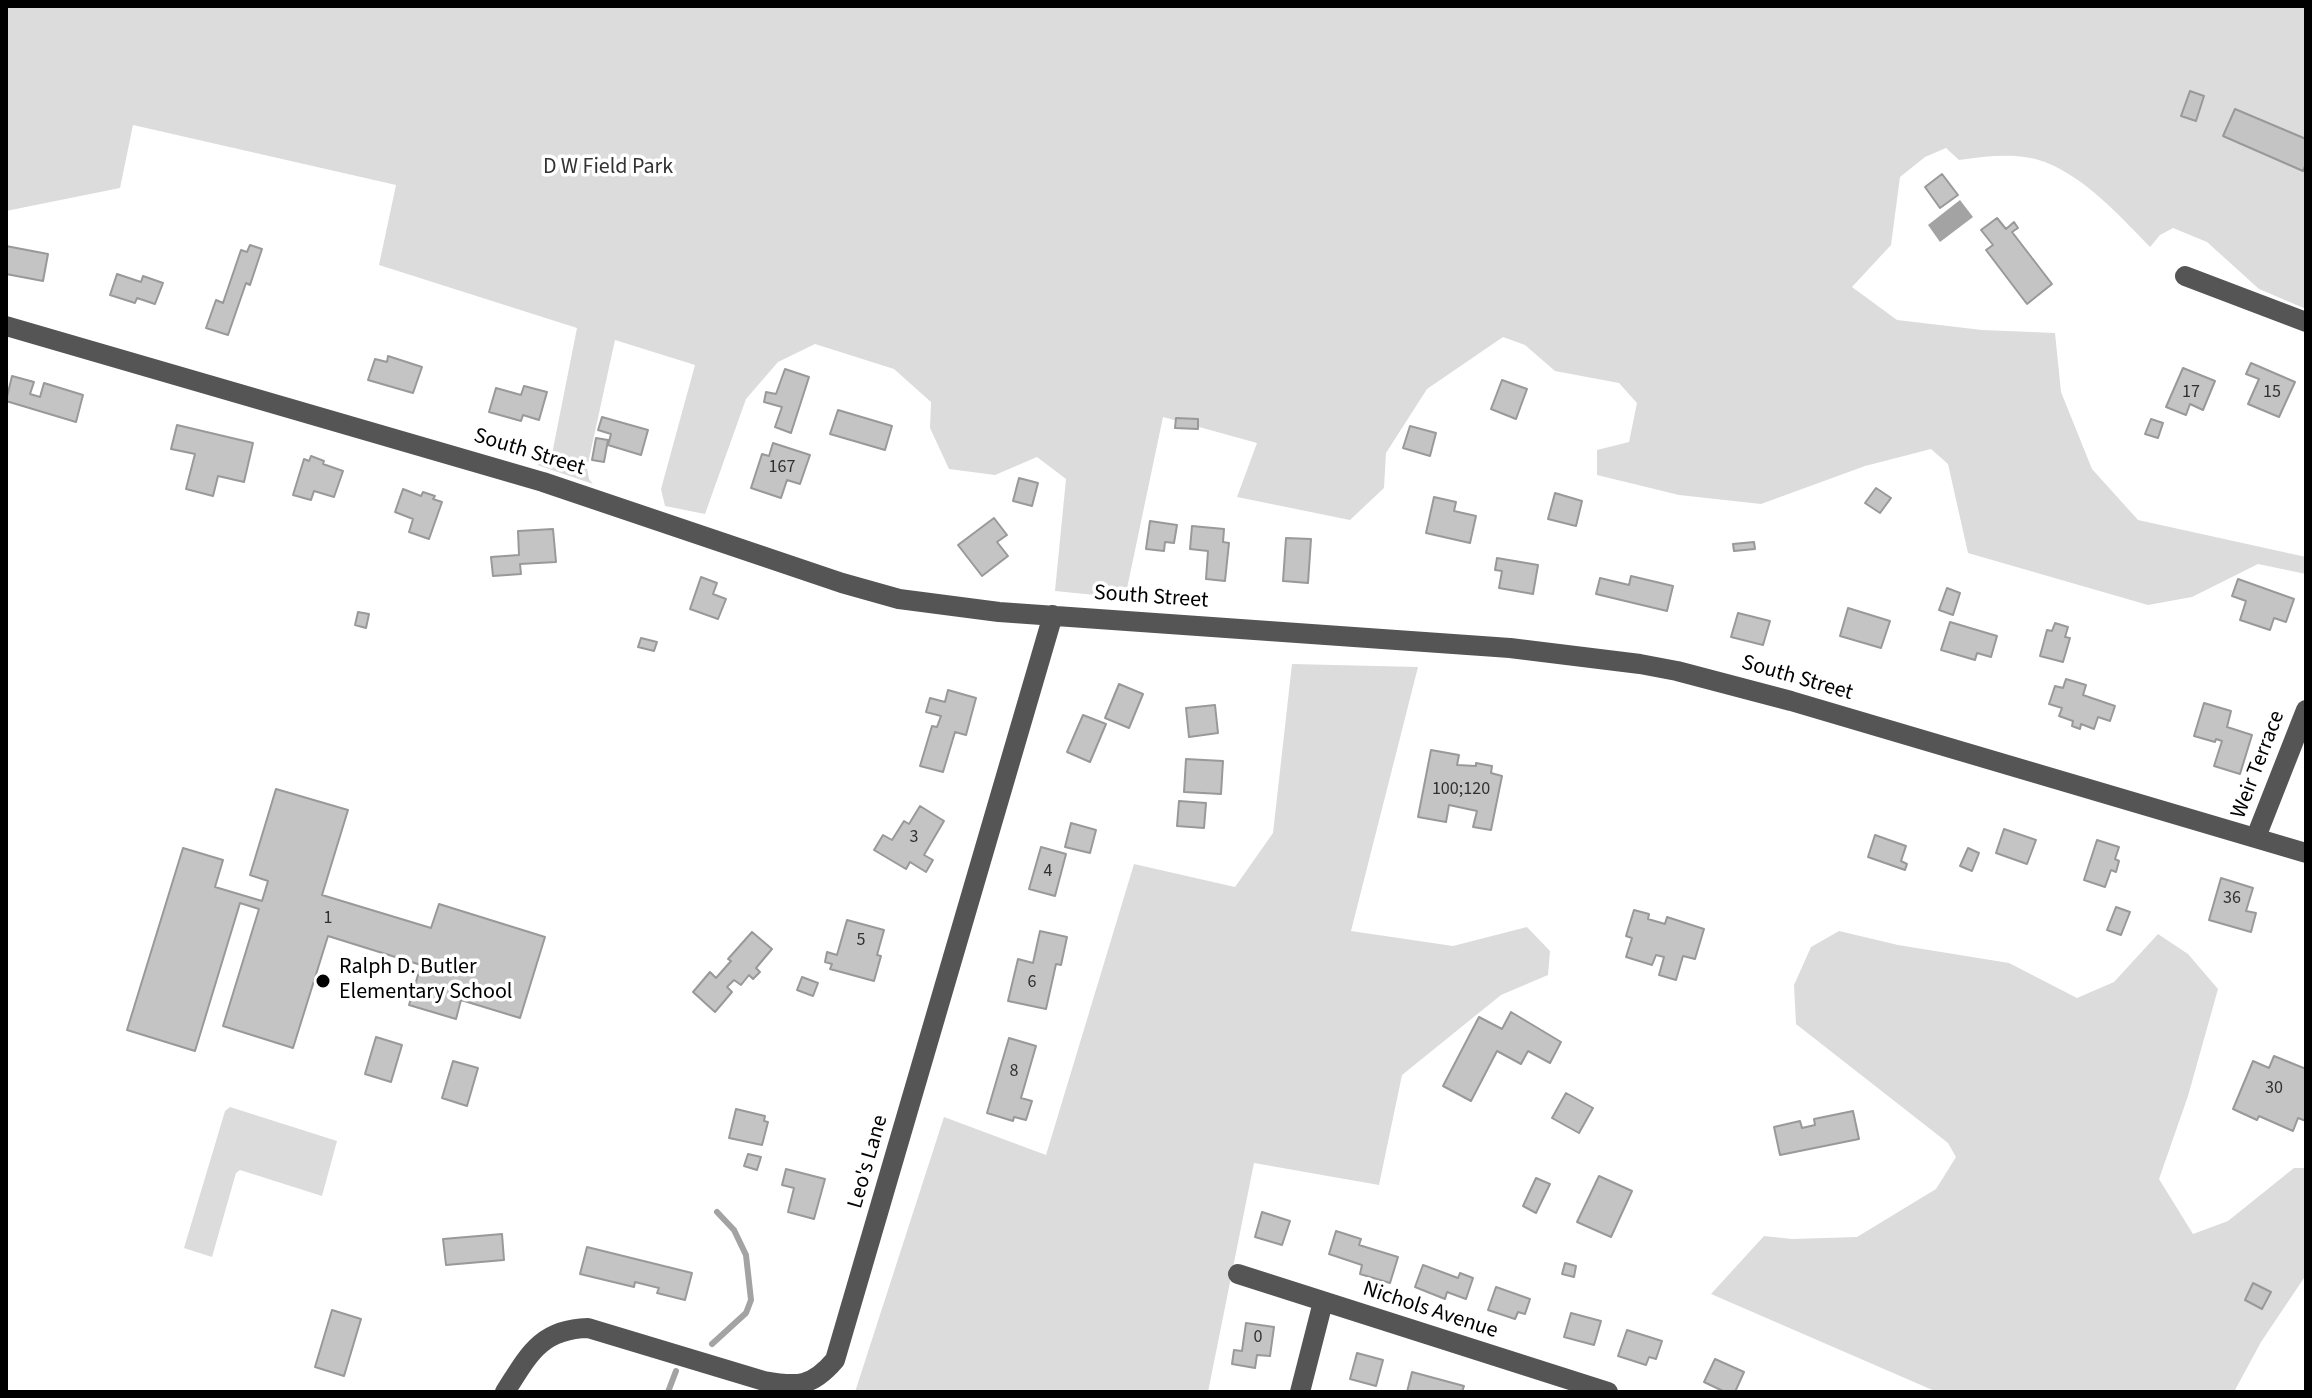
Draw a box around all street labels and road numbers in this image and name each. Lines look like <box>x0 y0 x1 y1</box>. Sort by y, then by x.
street label: South Street <box>470 424 588 482</box>
street label: South Street <box>1093 581 1209 615</box>
street label: South Street <box>1738 651 1856 707</box>
street label: Weir Terrace <box>2226 707 2292 823</box>
street label: Leo's Lane <box>843 1112 895 1212</box>
street label: Nichols Avenue <box>1359 1277 1501 1345</box>

